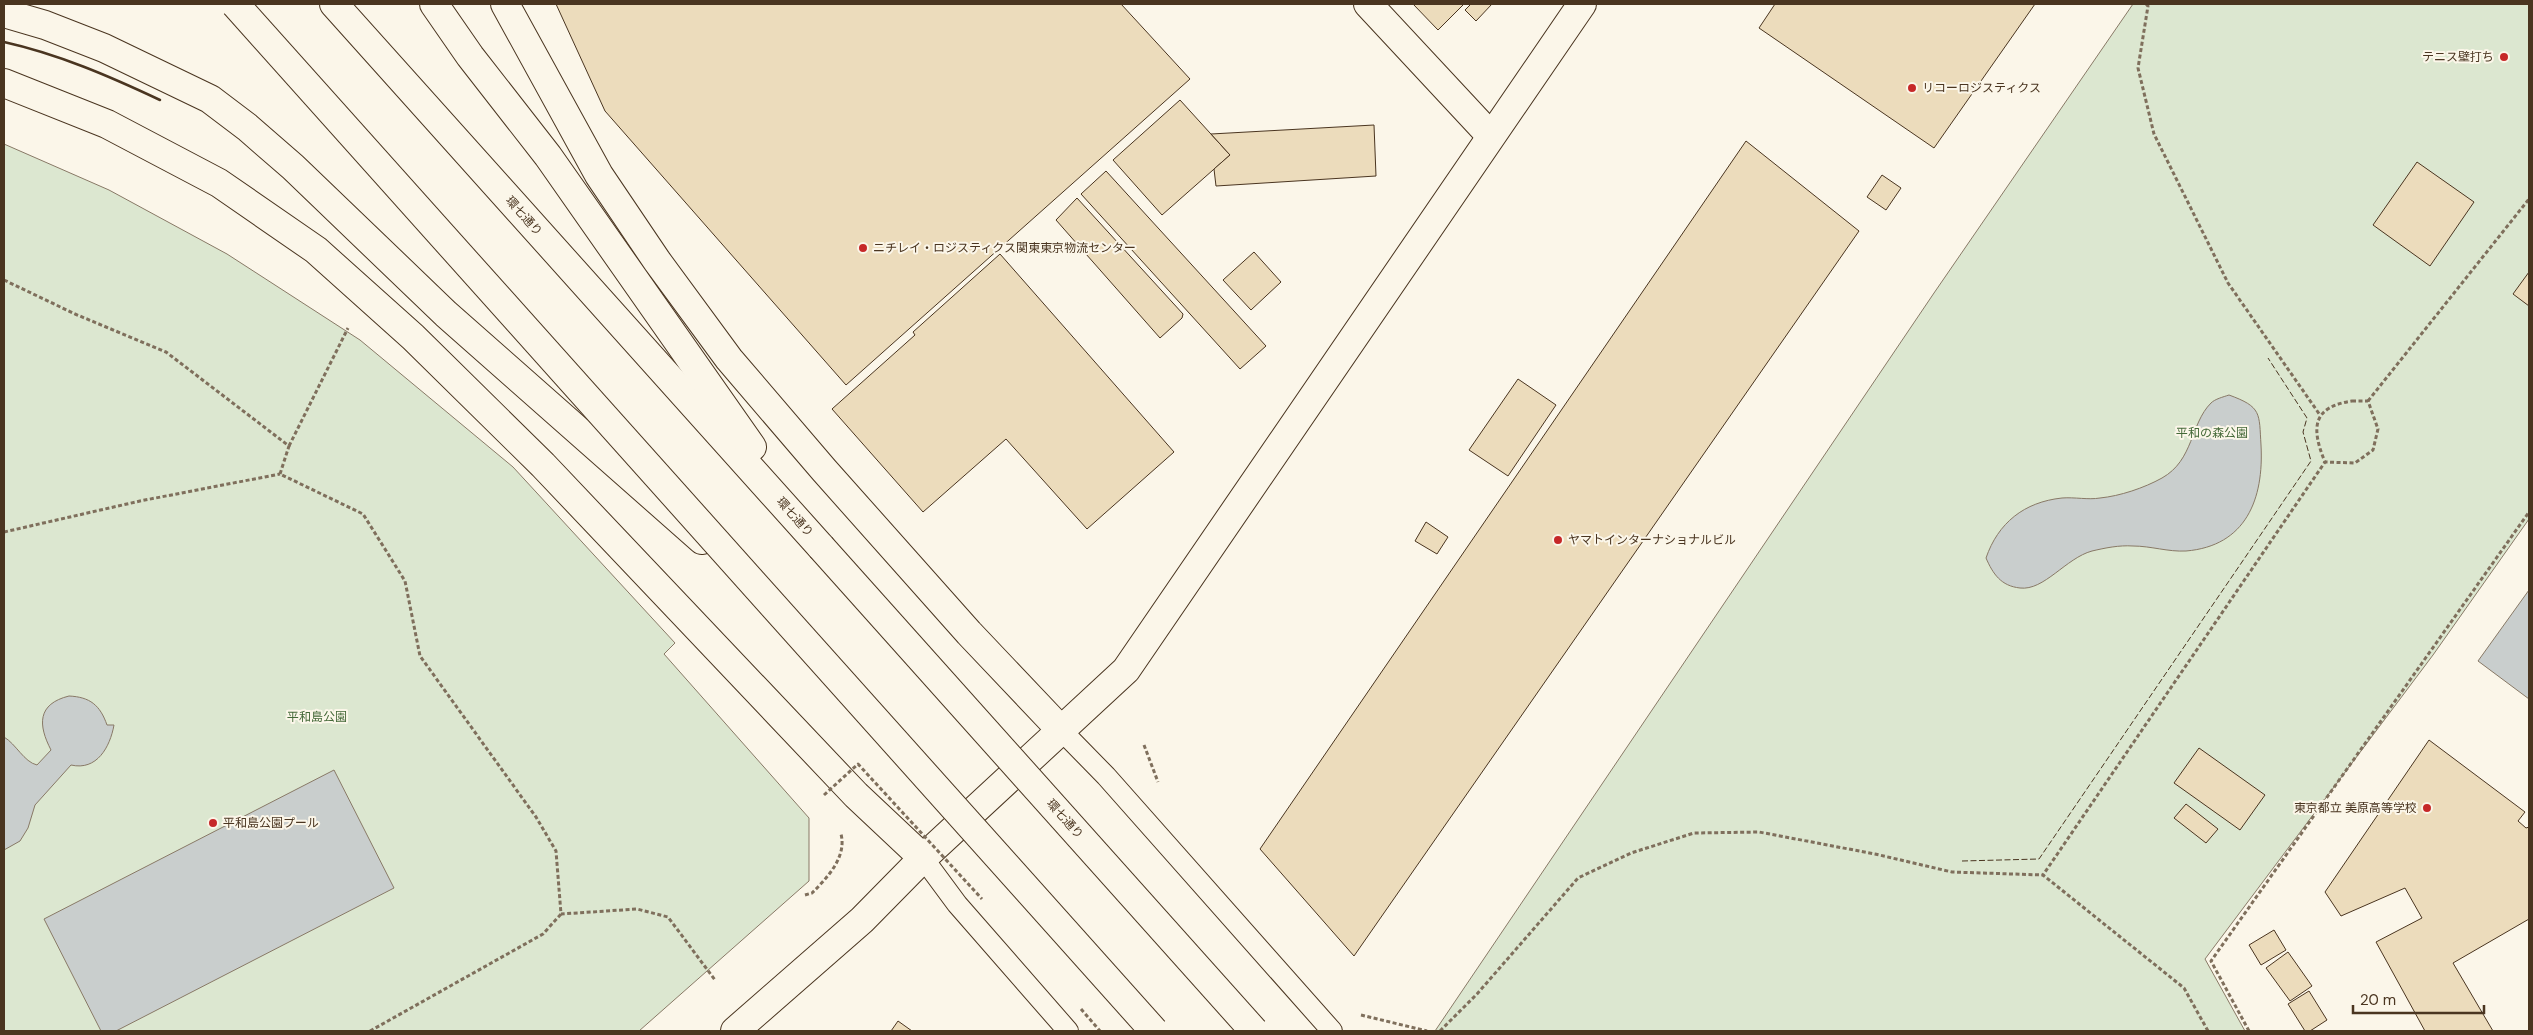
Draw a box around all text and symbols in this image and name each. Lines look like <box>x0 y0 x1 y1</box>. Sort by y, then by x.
place label: テニス壁打ち <box>2422 49 2494 65</box>
marker: テニス壁打ち <box>2498 51 2510 63</box>
place label: リコーロジスティクス <box>1922 80 2041 96</box>
marker: リコーロジスティクス <box>1906 82 1918 94</box>
street label: 環七通り <box>502 193 546 239</box>
place label: ニチレイ・ロジスティクス関東東京物流センター <box>873 240 1136 256</box>
marker: ニチレイ・ロジスティクス関東東京物流センター <box>857 242 869 254</box>
park label: 平和の森公園 <box>2176 425 2248 441</box>
street label: 環七通り <box>773 494 817 540</box>
place label: ヤマトインターナショナルビル <box>1568 532 1736 548</box>
marker: ヤマトインターナショナルビル <box>1552 534 1564 546</box>
park label: 平和島公園 <box>287 709 347 725</box>
street label: 環七通り <box>1043 796 1087 842</box>
place label: 東京都立 美原高等学校 <box>2294 800 2417 816</box>
marker: 東京都立 美原高等学校 <box>2421 802 2433 814</box>
place label: 平和島公園プール <box>223 815 319 831</box>
marker: 平和島公園プール <box>207 817 219 829</box>
scale bar <box>2353 982 2484 1014</box>
text: 20 m <box>2360 990 2396 1010</box>

